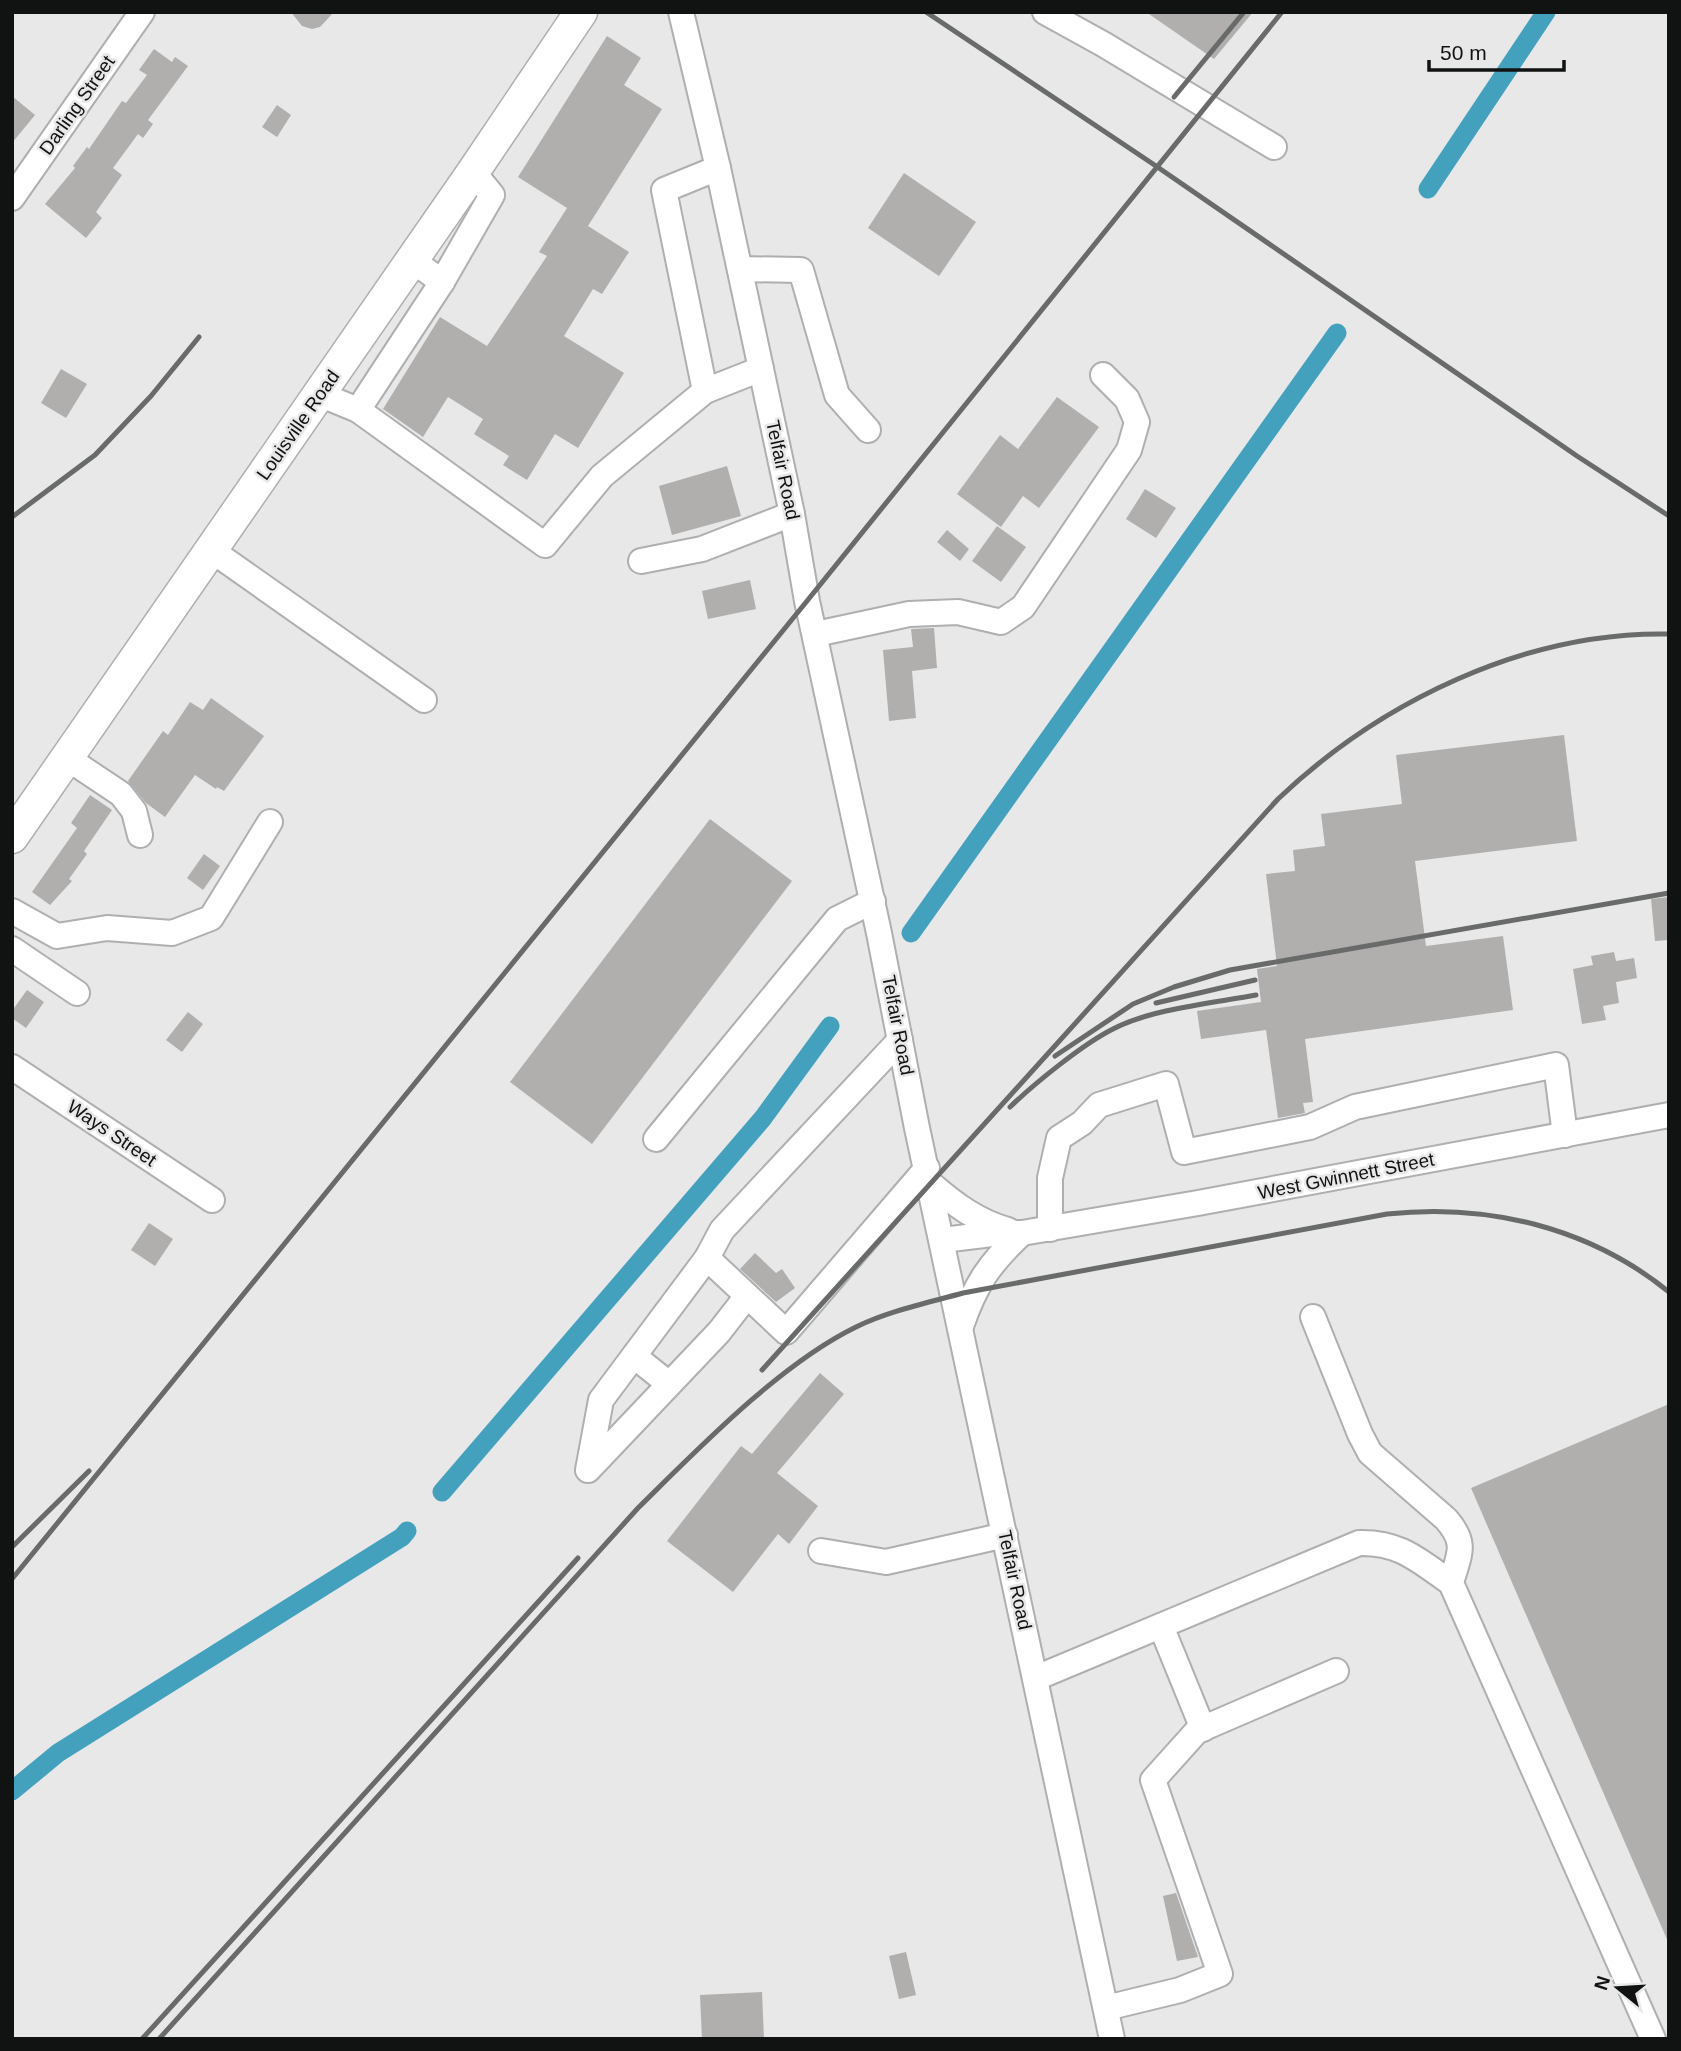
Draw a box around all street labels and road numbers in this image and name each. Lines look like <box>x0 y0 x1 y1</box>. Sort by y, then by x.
street label: Darling Street <box>35 51 119 159</box>
street label: Louisville Road <box>252 366 344 484</box>
street label: Telfair Road <box>762 418 804 522</box>
street label: Telfair Road <box>878 973 918 1077</box>
street label: Ways Street <box>64 1096 161 1171</box>
street label: West Gwinnett Street <box>1256 1148 1437 1203</box>
street label: Telfair Road <box>994 1528 1036 1632</box>

